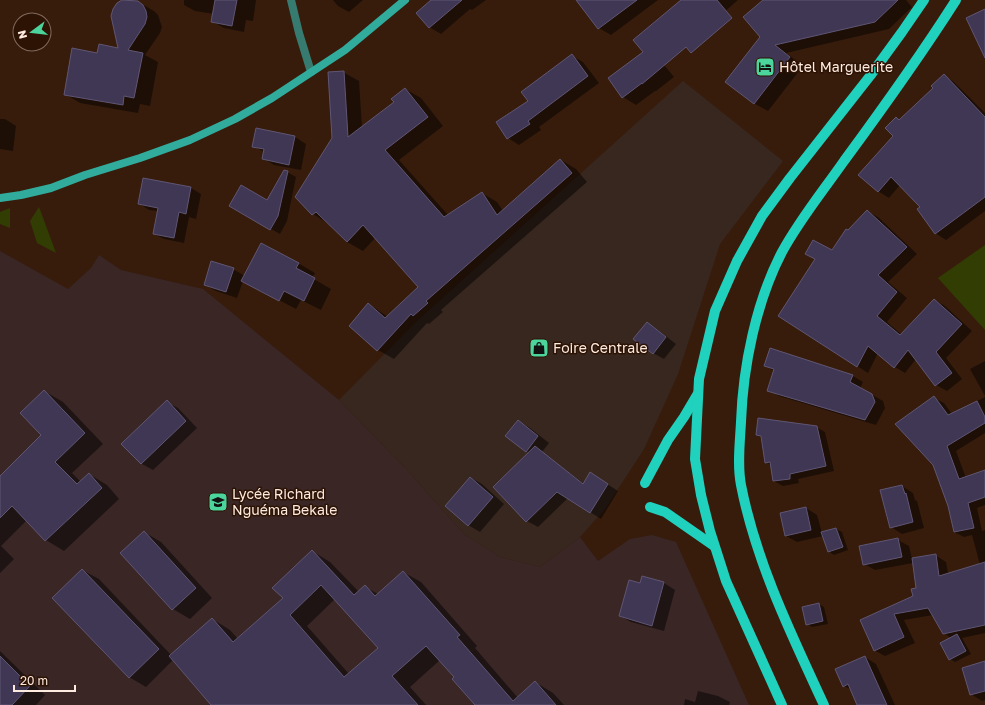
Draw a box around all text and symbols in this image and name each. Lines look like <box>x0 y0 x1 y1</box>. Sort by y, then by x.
north arrow <box>12 12 52 52</box>
text: N <box>14 29 29 40</box>
hotel icon: Hôtel Marguerite <box>754 56 776 78</box>
place label: Hôtel Marguerite <box>779 58 893 75</box>
shop icon: Foire Centrale <box>528 337 550 359</box>
place label: Foire Centrale <box>553 339 648 356</box>
place label: Lycée Richard Nguéma Bekale <box>232 485 337 518</box>
school or university icon: Lycée Richard Nguéma Bekale <box>207 491 229 513</box>
scale bar <box>14 667 75 693</box>
text: 20 m <box>20 673 48 688</box>

